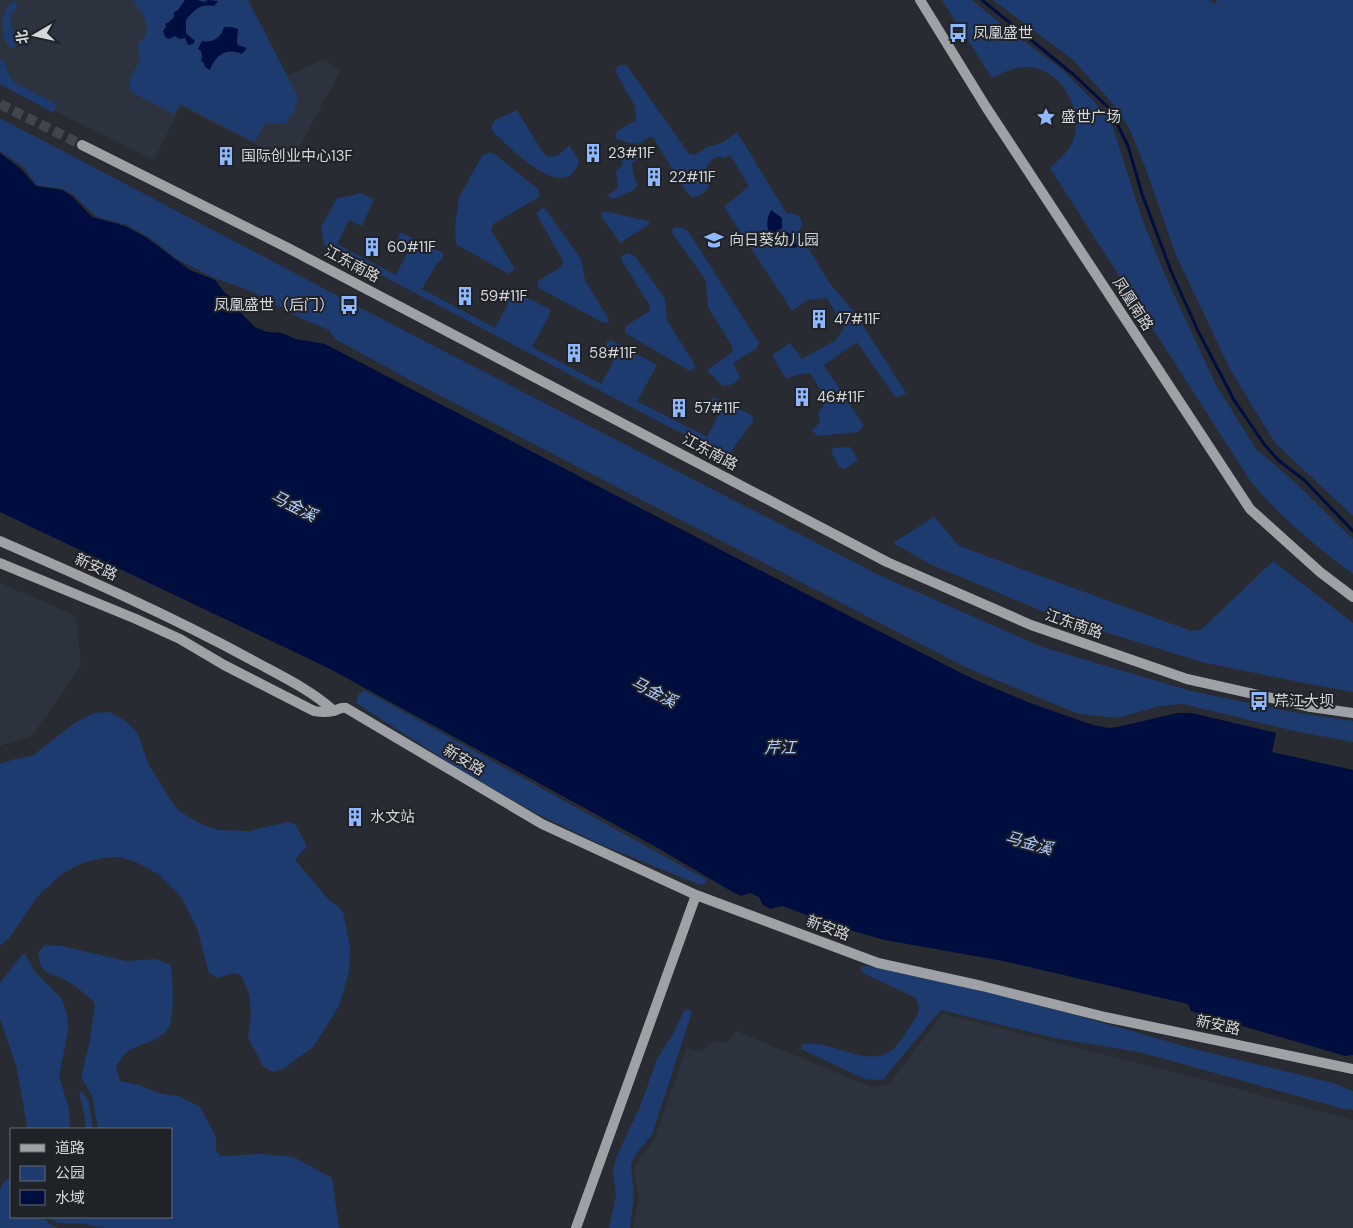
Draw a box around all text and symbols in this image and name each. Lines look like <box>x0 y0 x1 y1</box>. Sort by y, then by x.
north arrow <box>10 10 60 60</box>
bus stop icon: 凤凰盛世 <box>947 22 969 44</box>
place label: 凤凰盛世 <box>973 23 1033 43</box>
text: 北 <box>12 29 32 45</box>
place icon: 盛世广场 <box>1035 106 1057 128</box>
place label: 盛世广场 <box>1061 107 1121 127</box>
building icon: 23#11F <box>582 142 604 164</box>
place label: 23#11F <box>608 143 655 163</box>
building icon: 国际创业中心13F <box>215 145 237 167</box>
place label: 国际创业中心13F <box>241 146 353 166</box>
building icon: 22#11F <box>643 166 665 188</box>
place label: 22#11F <box>669 167 716 187</box>
school or university icon: 向日葵幼儿园 <box>703 229 725 251</box>
place label: 向日葵幼儿园 <box>729 230 819 250</box>
building icon: 60#11F <box>361 236 383 258</box>
place label: 60#11F <box>387 237 436 257</box>
street label: 江东南路 <box>321 241 383 287</box>
street label: 凤凰南路 <box>1108 273 1158 335</box>
building icon: 59#11F <box>454 285 476 307</box>
place label: 59#11F <box>480 286 528 306</box>
bus stop icon: 凤凰盛世（后门） <box>338 294 360 316</box>
place label: 凤凰盛世（后门） <box>214 295 334 315</box>
building icon: 47#11F <box>808 308 830 330</box>
place label: 47#11F <box>834 309 881 329</box>
building icon: 58#11F <box>563 342 585 364</box>
place label: 58#11F <box>589 343 637 363</box>
building icon: 46#11F <box>791 386 813 408</box>
place label: 46#11F <box>817 387 865 407</box>
building icon: 57#11F <box>668 397 690 419</box>
place label: 57#11F <box>694 398 740 418</box>
street label: 江东南路 <box>679 429 741 475</box>
water label: 马金溪 <box>268 486 322 527</box>
street label: 新安路 <box>71 549 121 585</box>
street label: 江东南路 <box>1042 605 1106 643</box>
water label: 马金溪 <box>628 672 682 713</box>
bus stop icon: 芹江大坝 <box>1248 690 1270 712</box>
place label: 芹江大坝 <box>1274 691 1334 711</box>
water label: 芹江 <box>764 737 798 758</box>
street label: 新安路 <box>440 740 488 780</box>
building icon: 水文站 <box>344 806 366 828</box>
place label: 水文站 <box>370 807 415 827</box>
water label: 马金溪 <box>1003 827 1057 860</box>
street label: 新安路 <box>803 911 853 945</box>
street label: 新安路 <box>1194 1011 1242 1039</box>
legend <box>10 1128 172 1218</box>
text: 道路 <box>55 1138 85 1158</box>
text: 公园 <box>55 1163 85 1183</box>
text: 水域 <box>55 1188 85 1208</box>

